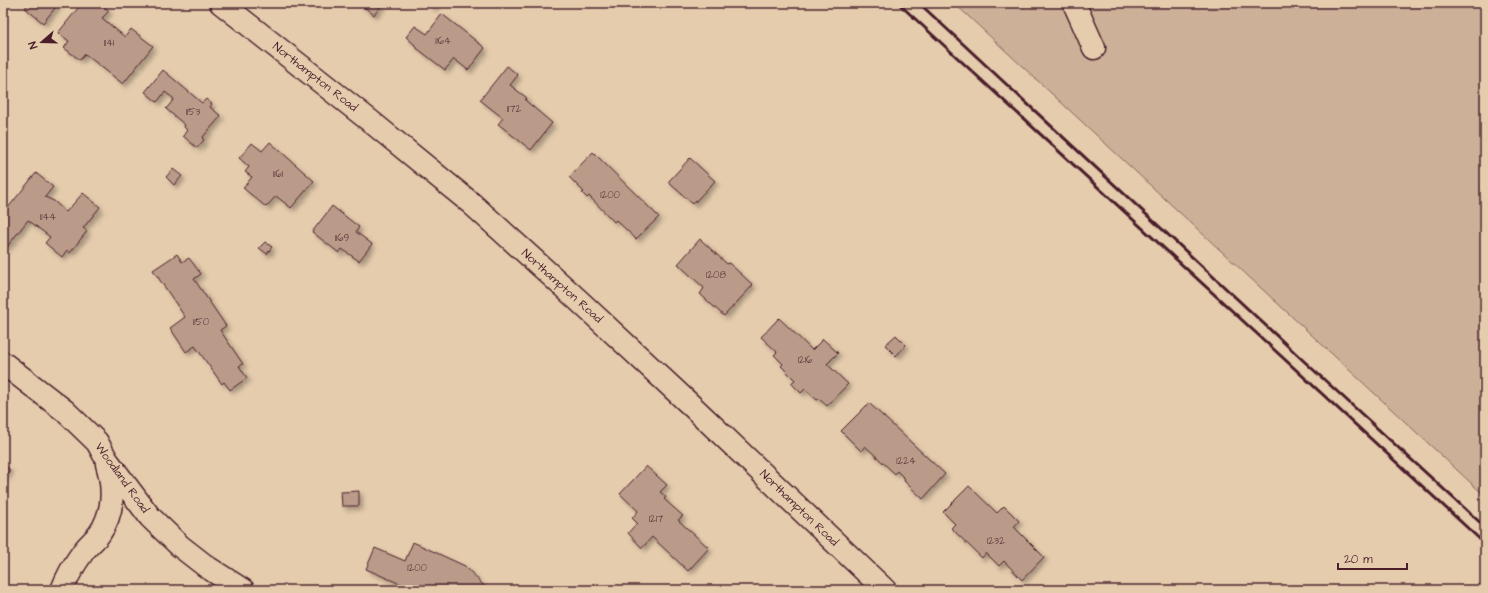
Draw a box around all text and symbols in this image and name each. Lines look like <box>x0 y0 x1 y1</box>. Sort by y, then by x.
north arrow <box>22 22 62 62</box>
house number: 1164 <box>435 34 451 48</box>
house number: 1141 <box>104 36 115 50</box>
street label: Northampton Road <box>269 38 361 116</box>
text: N <box>25 39 41 51</box>
house number: 1172 <box>507 102 521 116</box>
house number: 1153 <box>186 105 200 119</box>
house number: 1161 <box>273 167 284 181</box>
house number: 1200 <box>600 188 620 202</box>
house number: 1144 <box>40 210 56 224</box>
house number: 1169 <box>335 231 350 245</box>
street label: Northampton Road <box>518 245 606 327</box>
house number: 1208 <box>706 268 726 282</box>
house number: 1150 <box>193 315 209 329</box>
house number: 1216 <box>798 353 813 367</box>
street label: Woodland Road <box>91 439 153 517</box>
house number: 1224 <box>896 454 916 468</box>
street label: Northampton Road <box>756 466 842 550</box>
house number: 1217 <box>649 512 663 526</box>
house number: 1232 <box>987 534 1005 548</box>
scale bar <box>1338 545 1407 571</box>
text: 20 m <box>1344 551 1373 568</box>
house number: 1200 <box>407 561 427 575</box>

